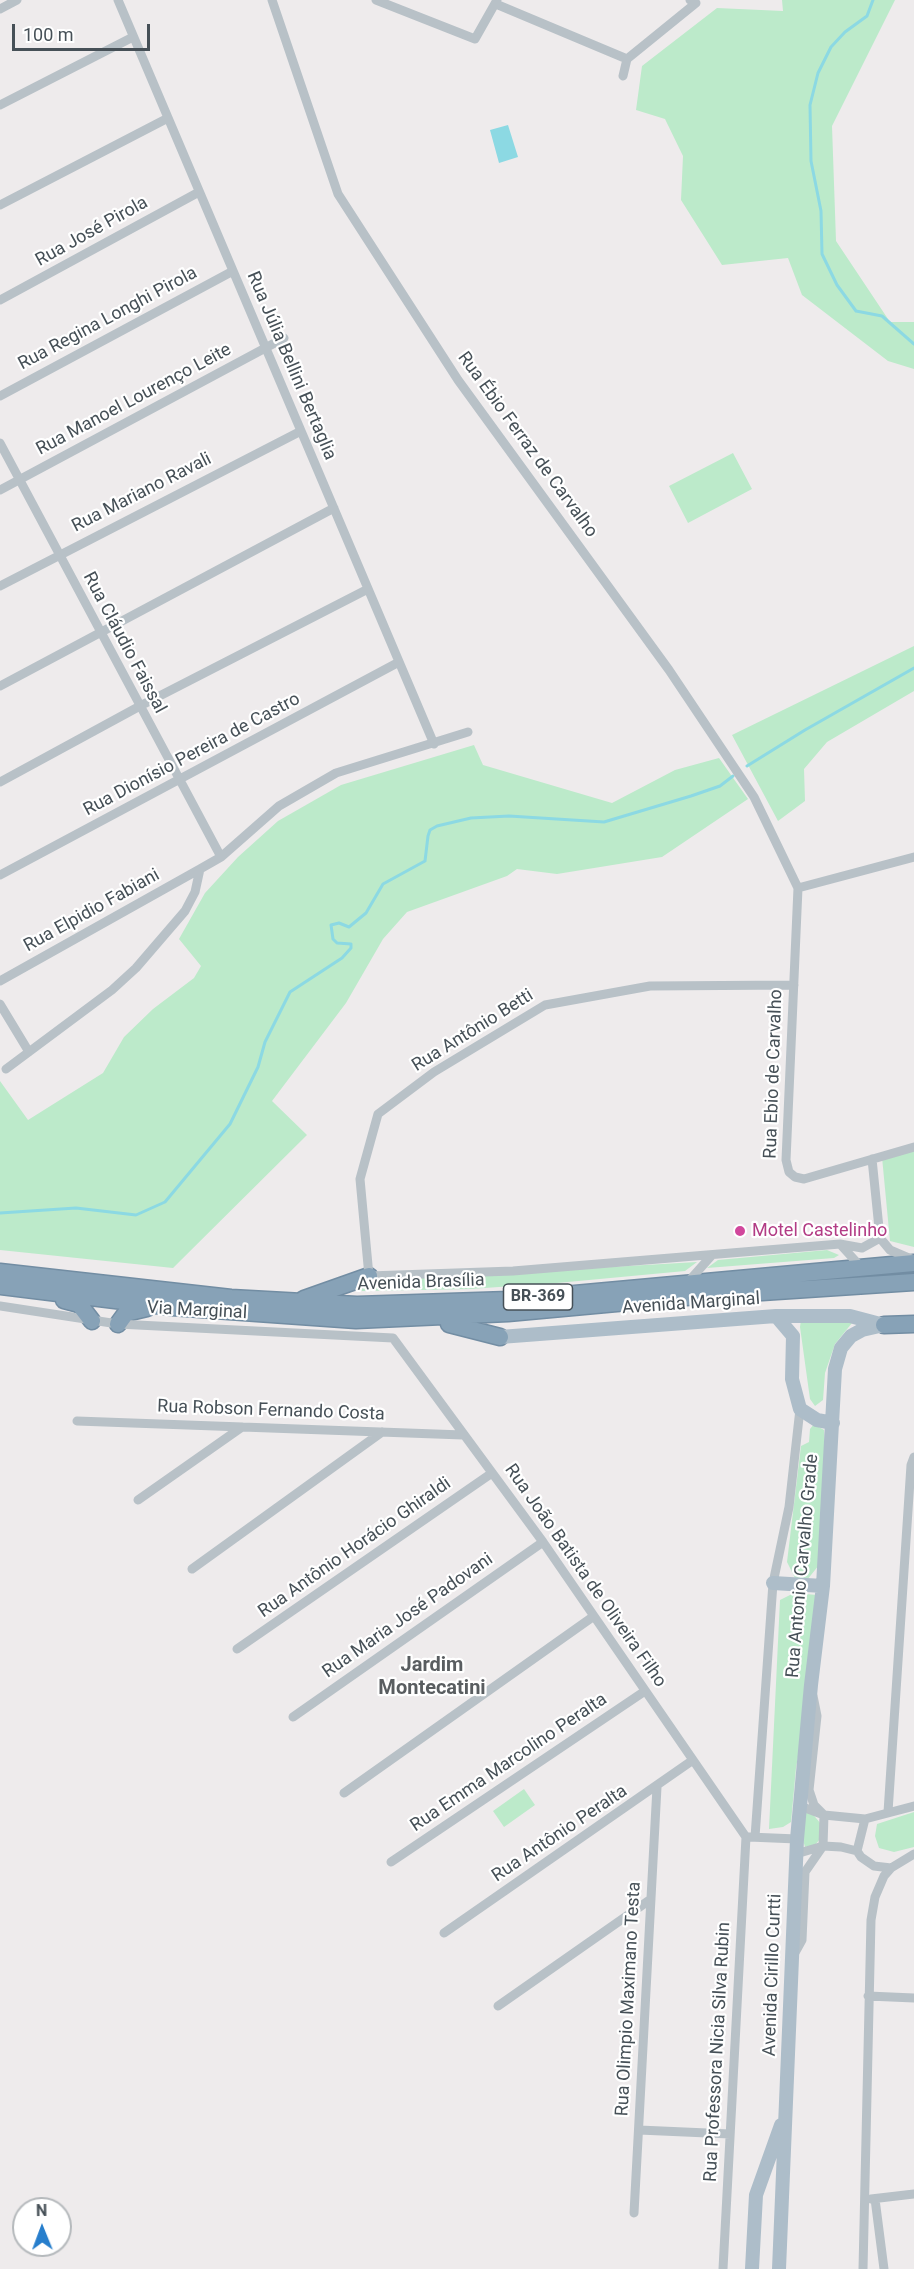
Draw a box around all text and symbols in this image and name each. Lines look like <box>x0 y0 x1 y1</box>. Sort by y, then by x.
scale bar <box>15 12 153 50</box>
text: 100 m <box>23 24 74 45</box>
street label: Rua José Pirola <box>32 192 152 272</box>
street label: Rua Regina Longhi Pirola <box>15 263 201 375</box>
street label: Rua Júlia Bellini Bertaglia <box>242 269 340 463</box>
street label: Rua Manoel Lourenço Leite <box>33 339 235 461</box>
street label: Rua Ébio Ferraz de Carvalho <box>452 348 602 542</box>
street label: Rua Mariano Ravali <box>69 449 215 537</box>
street label: Rua Cláudio Faissal <box>78 569 170 717</box>
street label: Rua Dionísio Pereira de Castro <box>80 689 304 821</box>
street label: Rua Elpidio Fabiani <box>20 865 164 957</box>
street label: Rua Antônio Betti <box>408 985 538 1077</box>
street label: Rua Ebio de Carvalho <box>760 989 788 1159</box>
place label: Motel Castelinho <box>752 1220 887 1242</box>
marker: Motel Castelinho <box>733 1224 747 1238</box>
street label: Avenida Brasília <box>357 1270 485 1296</box>
road number: BR-369 <box>504 1284 572 1310</box>
street label: Avenida Marginal <box>621 1288 761 1320</box>
street label: Via Marginal <box>146 1298 248 1324</box>
street label: Rua Robson Fernando Costa <box>157 1396 385 1426</box>
street label: Rua Antonio Carvalho Grade <box>782 1453 824 1679</box>
street label: Rua João Batista de Oliveira Filho <box>499 1460 671 1692</box>
street label: Rua Antônio Horácio Ghiraldi <box>255 1473 455 1623</box>
street label: Rua Maria José Padovani <box>319 1549 497 1683</box>
district label: Jardim Montecatini <box>378 1654 486 1701</box>
street label: Rua Emma Marcolino Peralta <box>407 1689 611 1837</box>
street label: Rua Antônio Peralta <box>488 1781 632 1887</box>
street label: Rua Olimpio Maximano Testa <box>612 1881 646 2117</box>
street label: Avenida Cirillo Curtti <box>759 1893 787 2057</box>
street label: Rua Professora Nicia Silva Rubin <box>700 1921 736 2183</box>
north arrow <box>12 2197 72 2257</box>
text: N <box>36 2201 48 2220</box>

